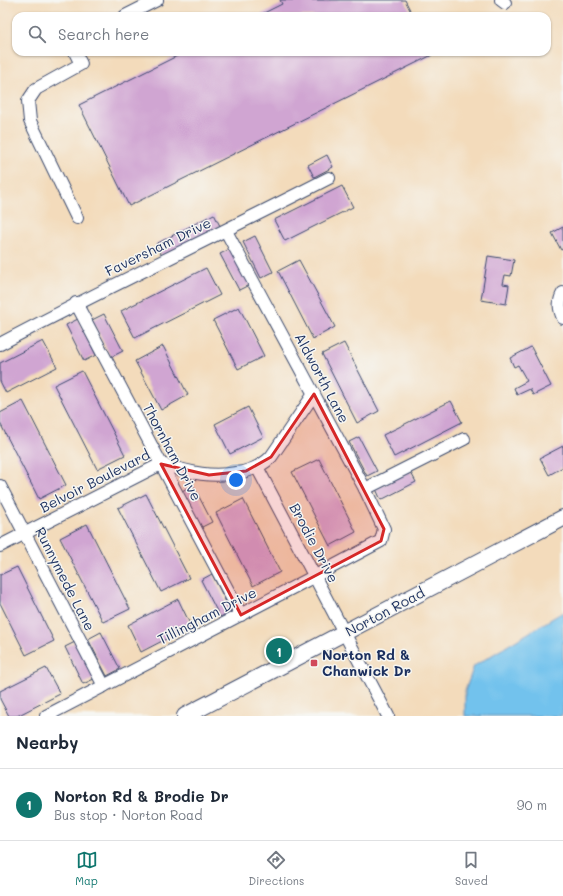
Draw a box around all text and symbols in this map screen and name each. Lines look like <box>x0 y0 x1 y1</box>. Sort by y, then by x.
search box <box>12 12 551 56</box>
icon: search <box>26 23 48 45</box>
text: Search here <box>58 24 149 44</box>
street label: Faversham Drive <box>102 213 214 280</box>
street label: Aldworth Lane <box>291 329 354 426</box>
street label: Thornham Drive <box>139 400 206 504</box>
street label: Belvoir Boulevard <box>36 445 153 517</box>
your location <box>226 470 246 490</box>
street label: Brodie Drive <box>286 500 343 586</box>
street label: Runnymede Lane <box>31 524 100 634</box>
street label: Tillingham Drive <box>154 582 259 649</box>
street label: Norton Road <box>342 583 428 640</box>
pin: 1 <box>266 636 292 666</box>
place label: Norton Rd & Chanwick Dr <box>322 645 411 680</box>
marker: Norton Rd & Chanwick Dr <box>309 658 319 668</box>
text: Nearby <box>16 731 78 753</box>
text: Norton Rd & Brodie Dr <box>54 786 229 806</box>
text: 1 <box>26 796 32 813</box>
text: 90 m <box>517 796 547 813</box>
text: Bus stop · Norton Road <box>54 806 202 823</box>
tab: Map <box>75 849 98 888</box>
tab: Directions <box>248 849 304 888</box>
tab: Saved <box>455 849 488 888</box>

